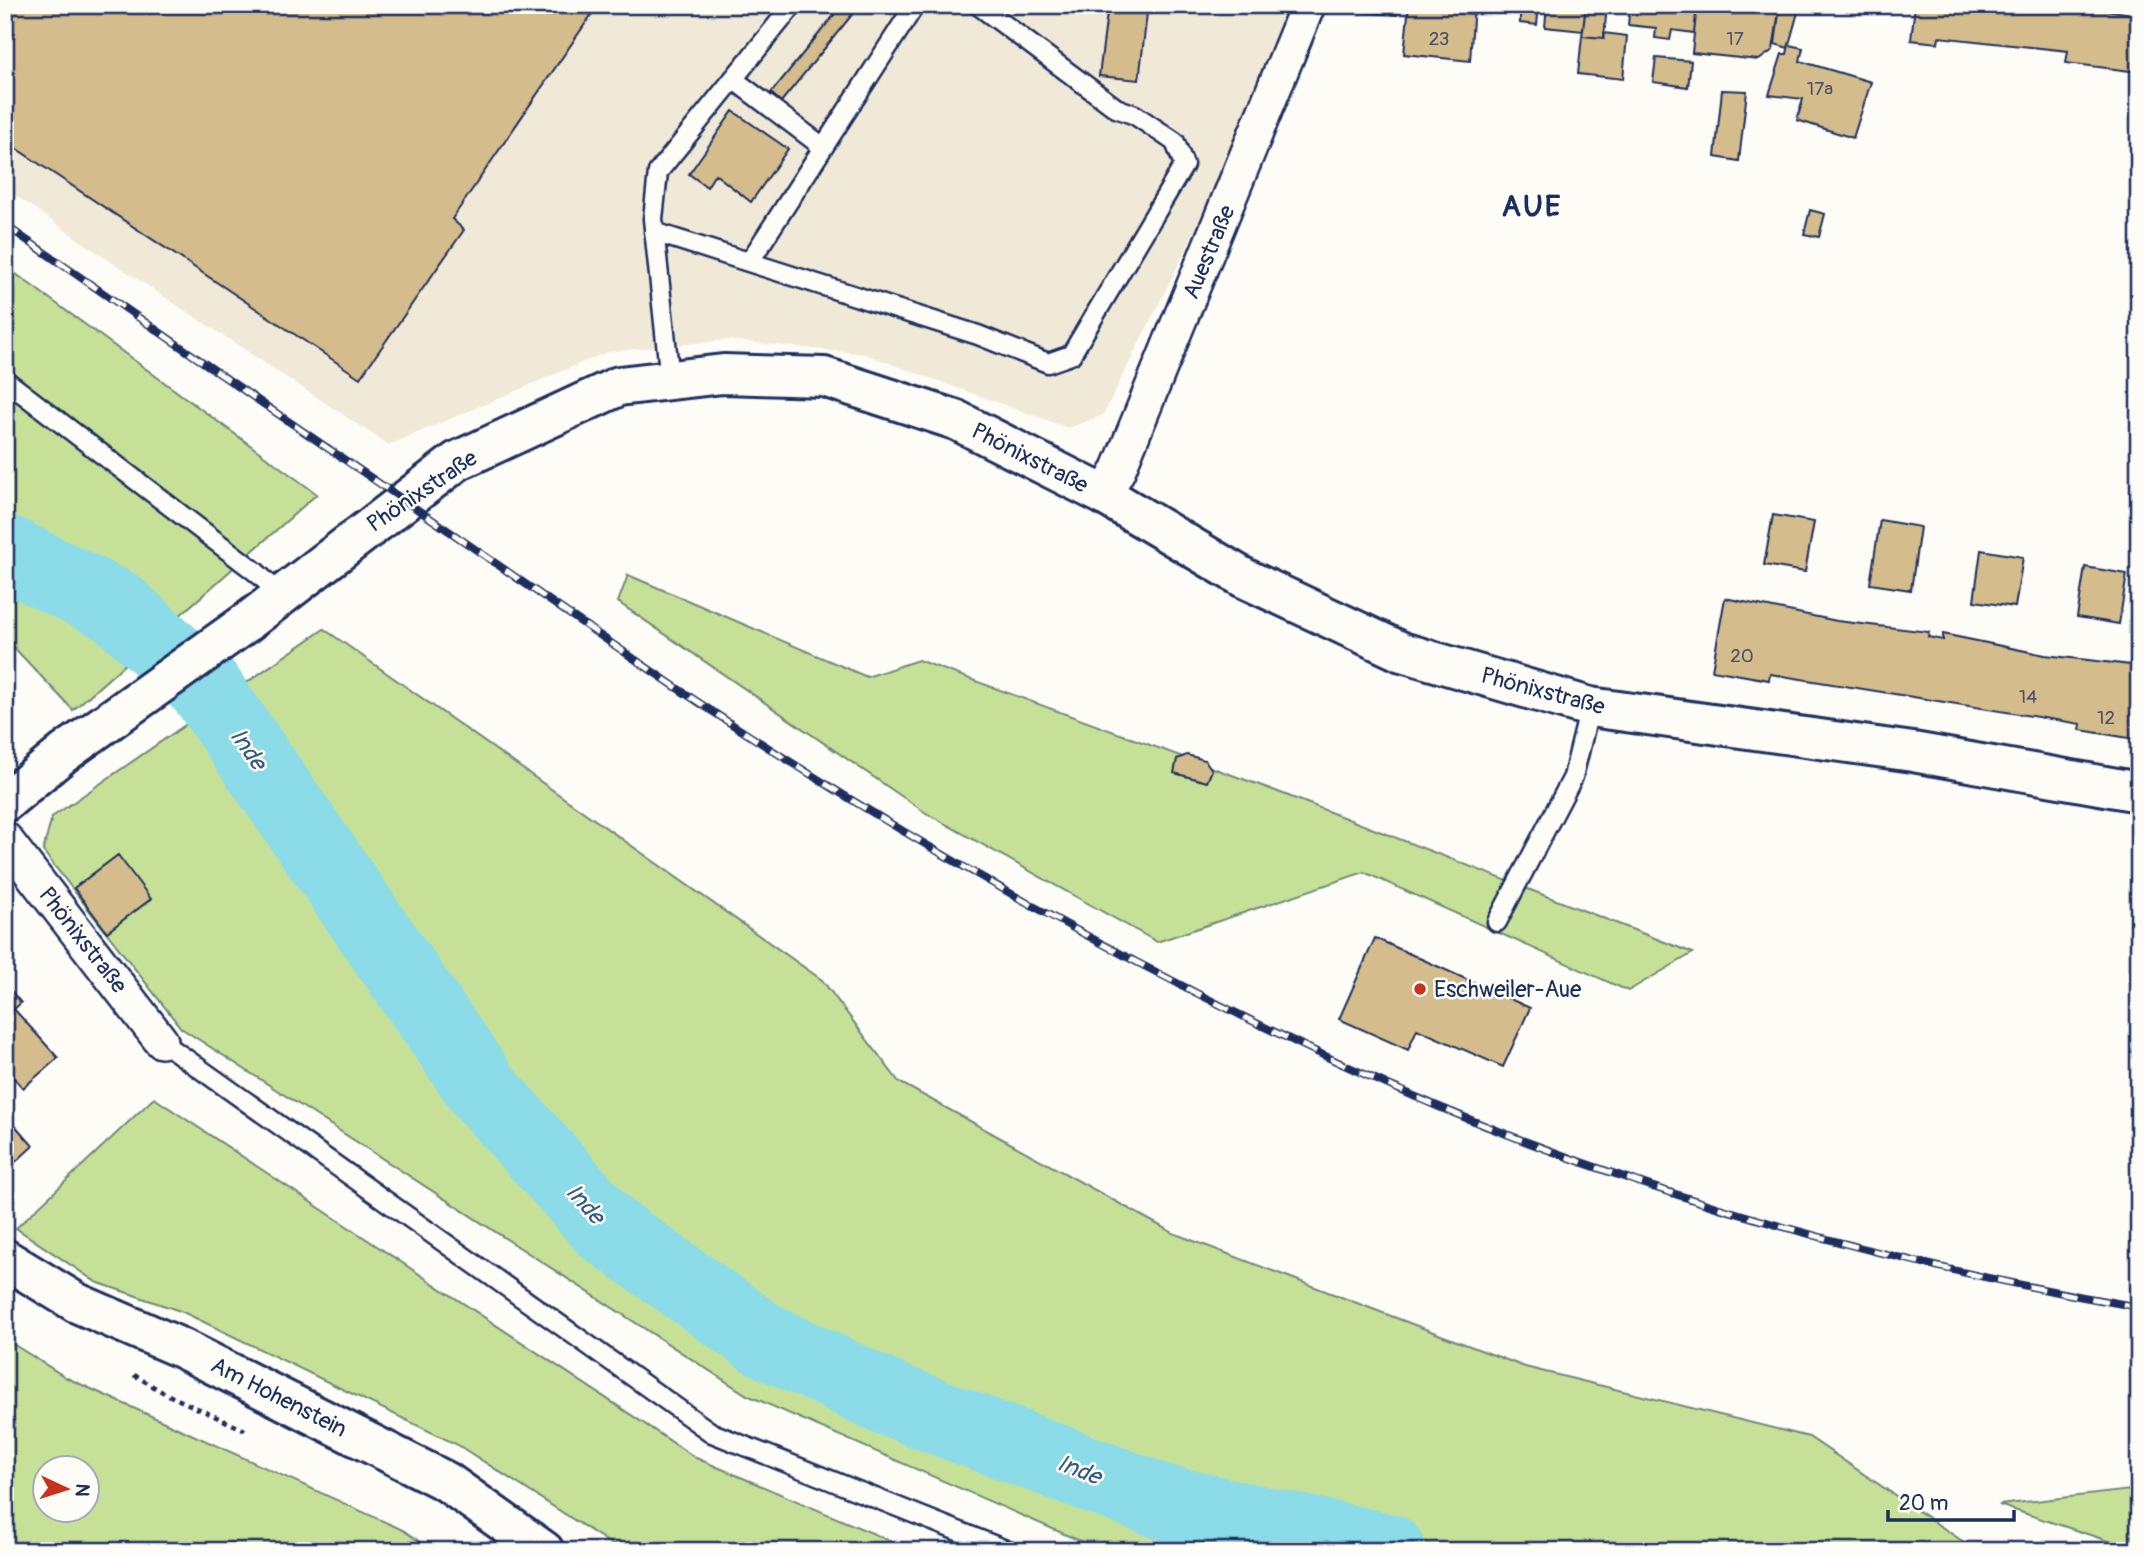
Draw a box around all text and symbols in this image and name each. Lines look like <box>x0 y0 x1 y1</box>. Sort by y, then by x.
house number: 23 <box>1429 27 1449 51</box>
house number: 17 <box>1726 27 1744 51</box>
house number: 17a <box>1807 77 1833 101</box>
district label: AUE <box>1502 188 1562 225</box>
street label: Auestraße <box>1176 200 1242 303</box>
street label: Phönixstraße <box>967 416 1094 500</box>
street label: Phönixstraße <box>361 443 483 539</box>
house number: 20 <box>1730 644 1754 668</box>
street label: Phönixstraße <box>1478 661 1609 722</box>
house number: 14 <box>2019 685 2037 709</box>
house number: 12 <box>2097 706 2115 730</box>
water label: Inde <box>223 723 274 777</box>
street label: Phönixstraße <box>32 881 134 999</box>
place label: Eschweiler-Aue <box>1434 975 1582 1004</box>
marker: Eschweiler-Aue <box>1412 981 1428 997</box>
water label: Inde <box>559 1178 612 1232</box>
street label: Am Hohenstein <box>206 1350 352 1444</box>
water label: Inde <box>1053 1449 1107 1492</box>
north arrow <box>32 1454 102 1524</box>
scale bar <box>1888 1479 2014 1523</box>
text: N <box>70 1483 94 1498</box>
text: 20 m <box>1899 1490 1948 1517</box>

